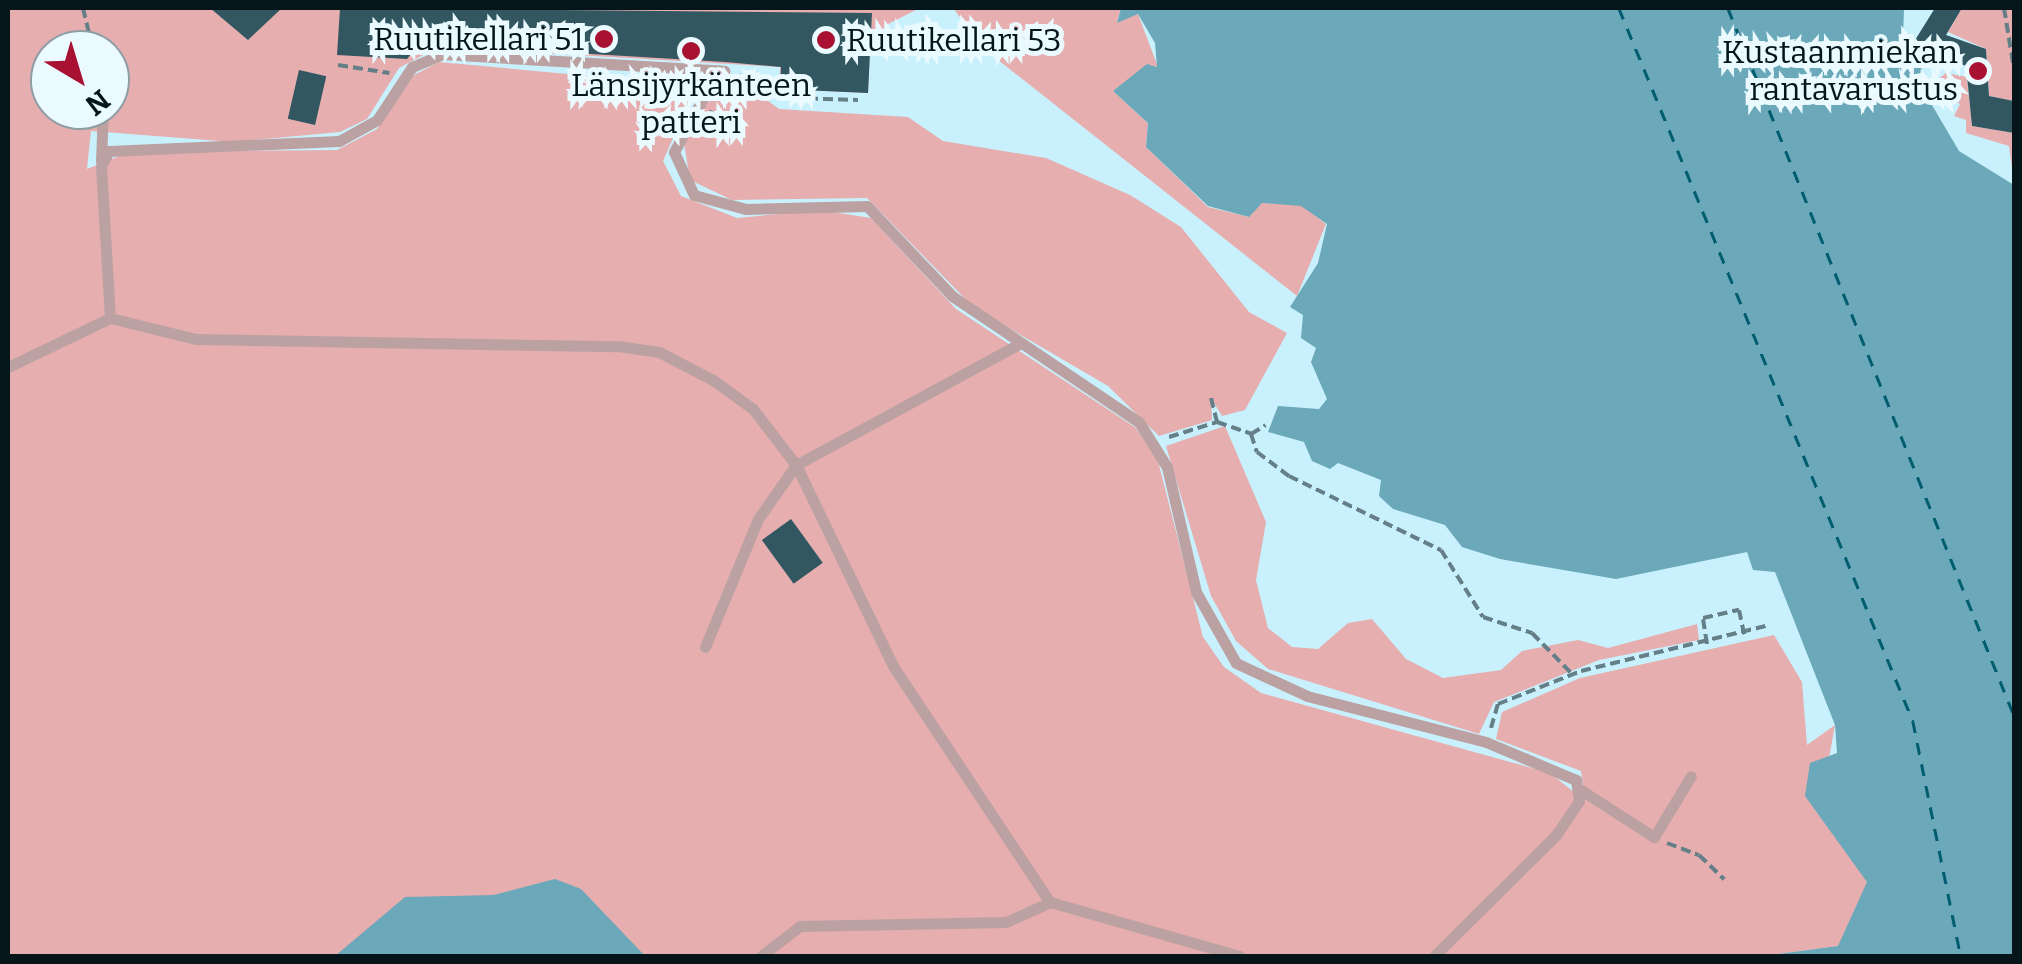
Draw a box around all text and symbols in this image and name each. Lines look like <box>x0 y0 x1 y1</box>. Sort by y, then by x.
place label: Ruutikellari 51 <box>373 20 584 58</box>
place label: Ruutikellari 53 <box>846 21 1062 59</box>
marker: Ruutikellari 51 <box>593 28 615 50</box>
marker: Ruutikellari 53 <box>815 29 837 51</box>
north arrow <box>30 30 130 130</box>
place label: Kustaanmiekan rantavarustus <box>1722 34 1958 109</box>
marker: Länsijyrkänteen patteri <box>680 40 702 62</box>
marker: Kustaanmiekan rantavarustus <box>1967 60 1989 82</box>
place label: Länsijyrkänteen patteri <box>571 67 811 142</box>
text: N <box>79 83 116 122</box>

